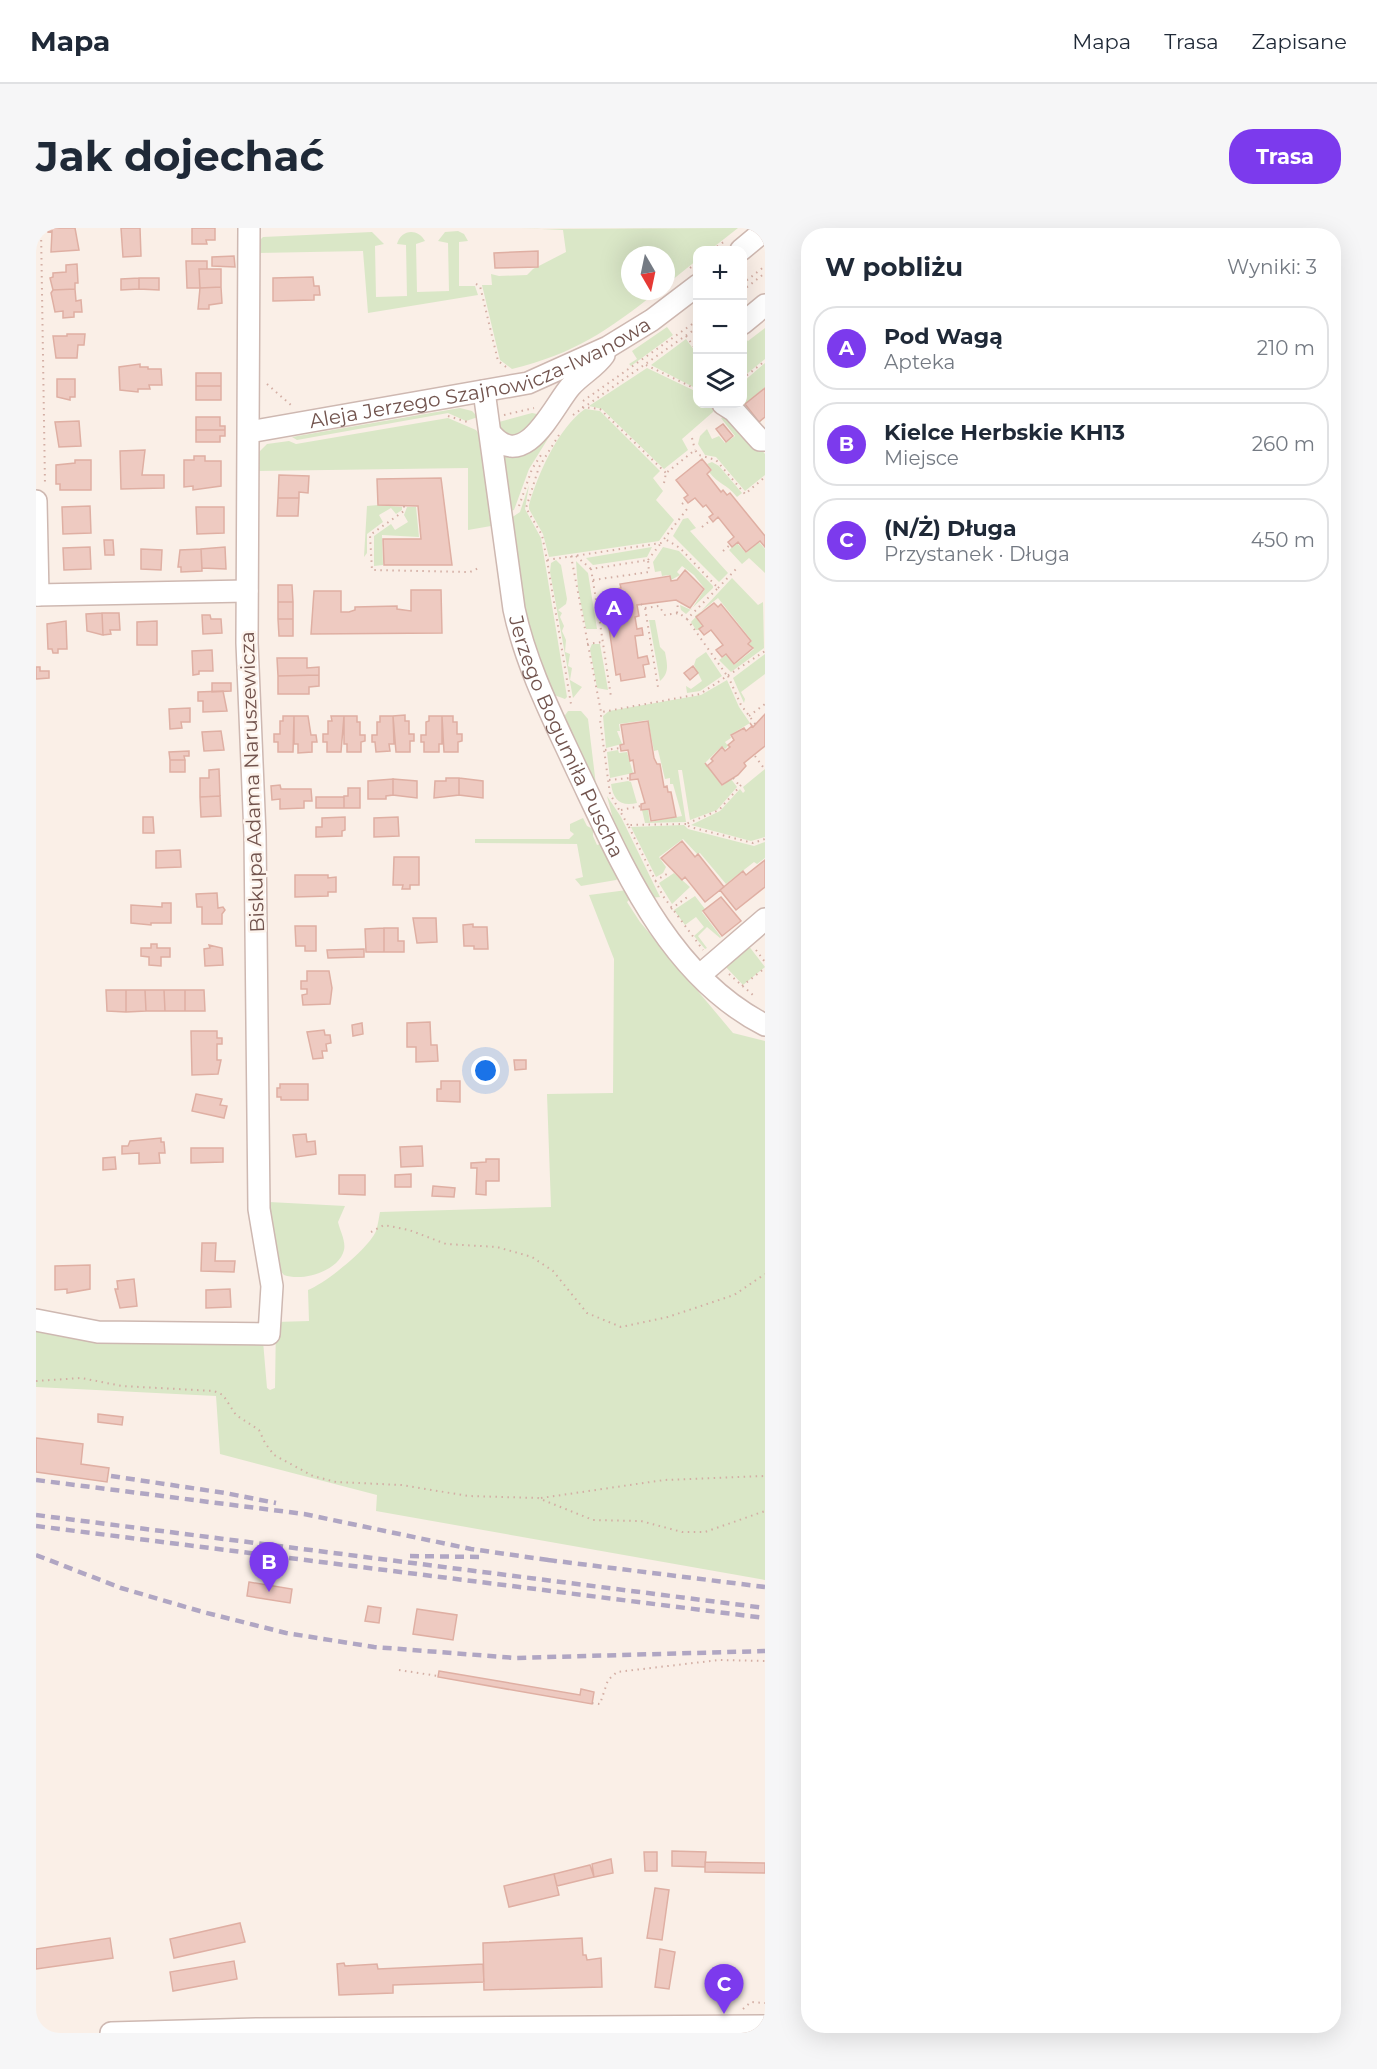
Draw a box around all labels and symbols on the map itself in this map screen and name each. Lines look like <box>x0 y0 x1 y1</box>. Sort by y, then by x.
north arrow <box>621 246 675 300</box>
street label: Aleja Jerzego Szajnowicza-Iwanowa <box>307 312 655 433</box>
pin: A <box>594 588 634 638</box>
street label: Jerzego Bogumiła Puscha <box>504 612 629 862</box>
street label: Biskupa Adama Naruszewicza <box>235 631 269 933</box>
your location <box>471 1056 500 1085</box>
pin: B <box>250 1542 288 1592</box>
pin: C <box>704 1964 744 2014</box>

